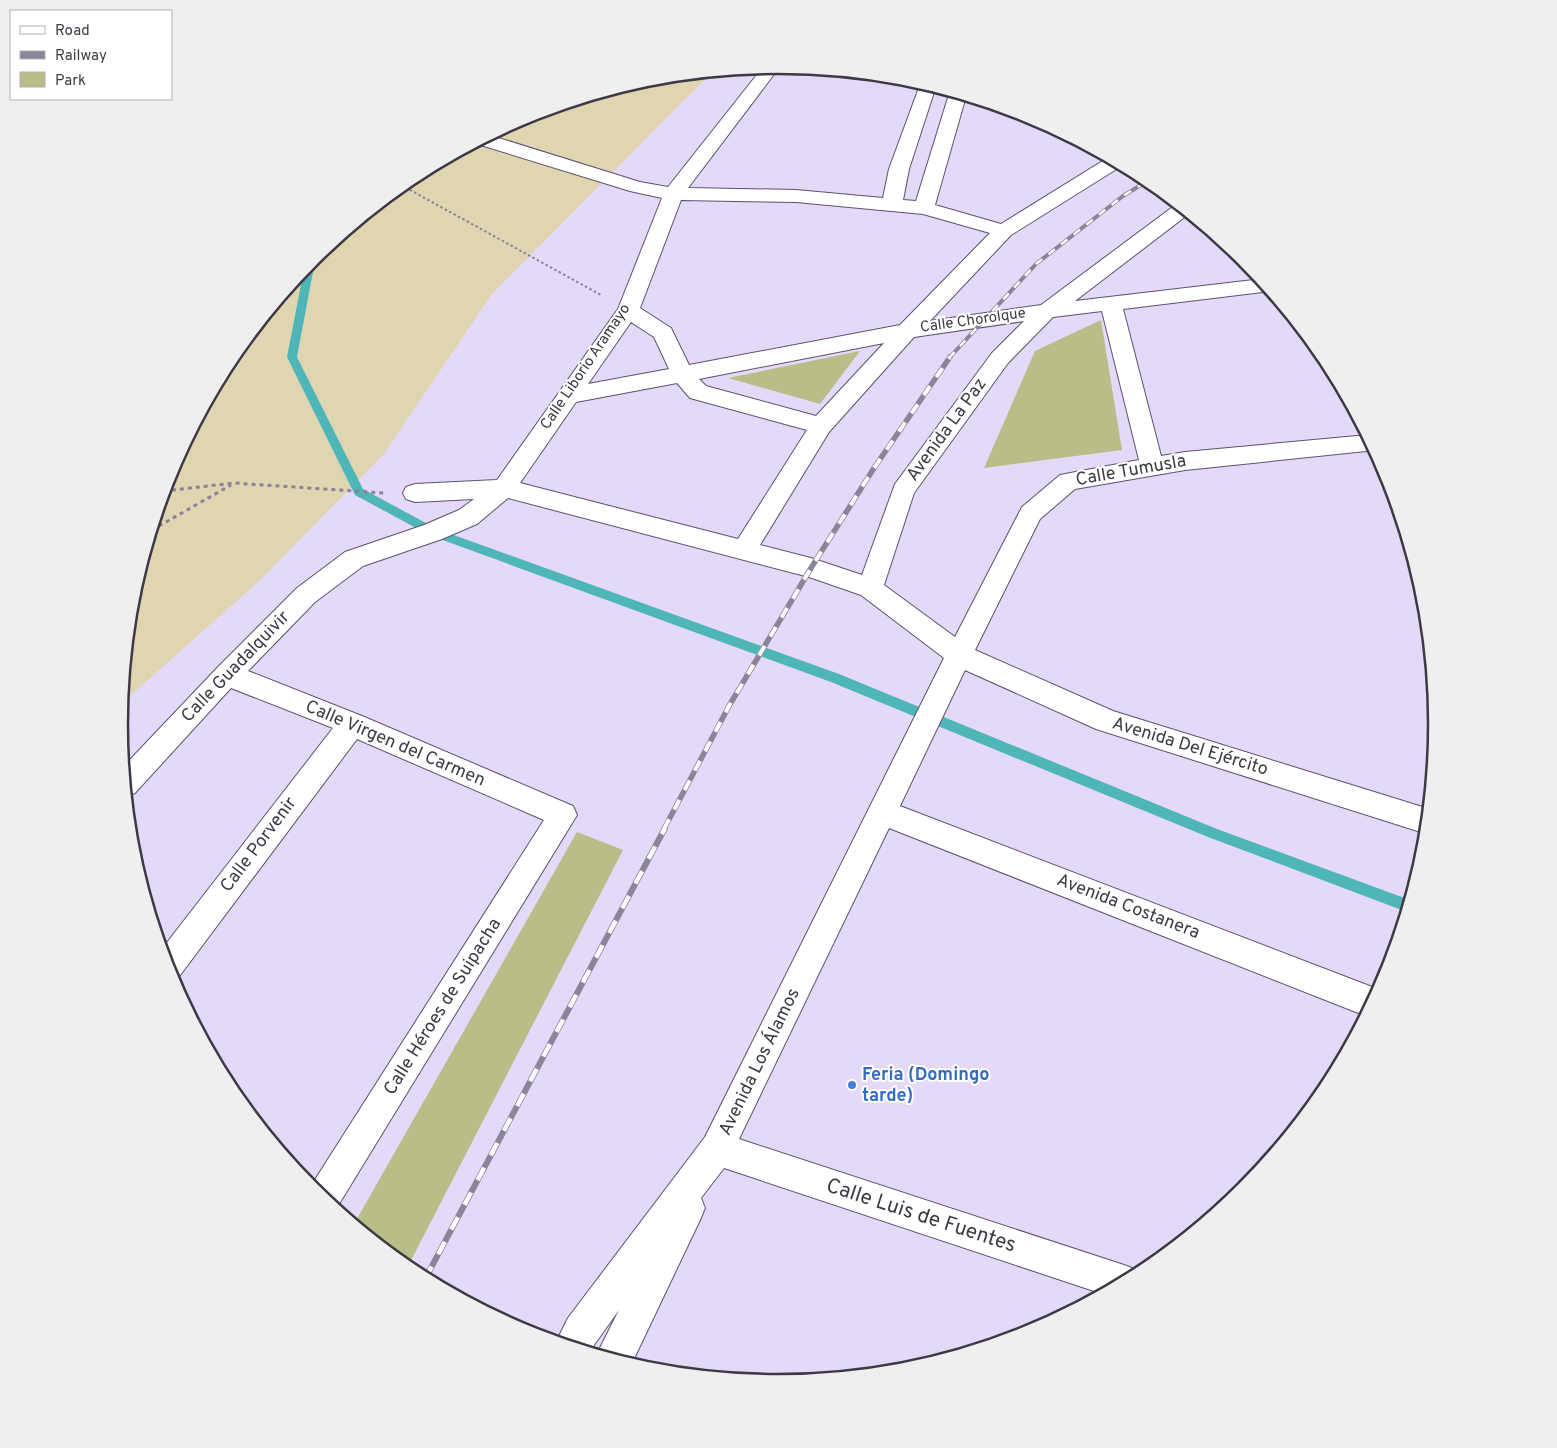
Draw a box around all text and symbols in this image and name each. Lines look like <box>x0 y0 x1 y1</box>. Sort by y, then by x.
legend <box>10 10 172 100</box>
text: Road <box>55 22 90 41</box>
text: Railway <box>55 47 107 66</box>
text: Park <box>55 72 86 91</box>
street label: Calle Liborio Aramayo <box>537 300 635 434</box>
street label: Calle Chorolque <box>919 304 1027 338</box>
street label: Avenida La Paz <box>902 374 992 486</box>
street label: Calle Tumusla <box>1074 450 1188 492</box>
street label: Calle Guadalquivir <box>177 606 295 728</box>
street label: Calle Virgen del Carmen <box>301 696 489 792</box>
street label: Avenida Del Ejército <box>1109 712 1271 782</box>
street label: Calle Porvenir <box>216 793 302 897</box>
street label: Avenida Costanera <box>1053 869 1203 945</box>
street label: Calle Héroes de Suipacha <box>379 914 507 1100</box>
street label: Avenida Los Álamos <box>713 984 806 1139</box>
place label: Feria (Domingo tarde) <box>862 1064 989 1108</box>
marker: Feria (Domingo tarde) <box>846 1079 858 1091</box>
street label: Calle Luis de Fuentes <box>823 1173 1019 1259</box>

